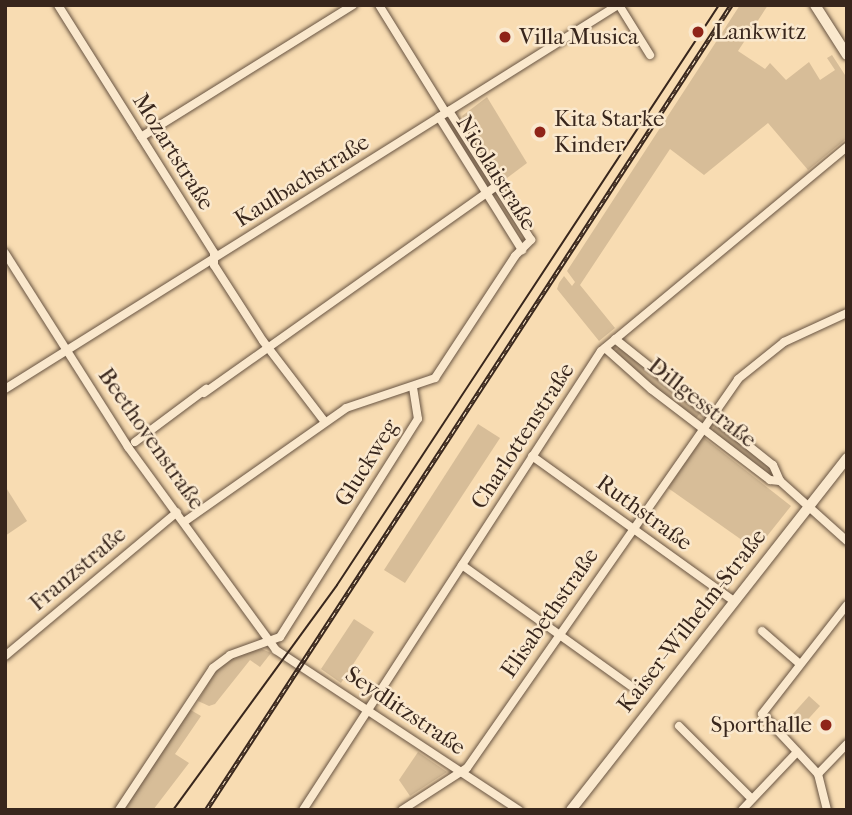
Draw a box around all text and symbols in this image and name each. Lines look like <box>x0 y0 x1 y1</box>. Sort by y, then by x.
place label: Lankwitz <box>714 18 806 46</box>
marker: Lankwitz <box>688 22 708 42</box>
place label: Villa Musica <box>519 23 639 51</box>
marker: Villa Musica <box>497 29 513 45</box>
street label: Mozartstraße <box>126 89 220 215</box>
place label: Kita Starke Kinder <box>554 105 664 159</box>
street label: Nicolaistraße <box>450 110 542 236</box>
marker: Kita Starke Kinder <box>532 124 548 140</box>
street label: Kaulbachstraße <box>230 129 374 233</box>
street label: Dillgesstraße <box>642 352 762 454</box>
street label: Charlottenstraße <box>465 358 581 514</box>
street label: Beethovenstraße <box>92 363 210 515</box>
street label: Gluckweg <box>329 414 405 512</box>
street label: Ruthstraße <box>591 469 697 557</box>
street label: Franzstraße <box>24 521 132 617</box>
street label: Kaiser-Wilhelm-Straße <box>612 524 772 718</box>
street label: Elisabethstraße <box>495 543 605 683</box>
street label: Seydlitzstraße <box>340 661 470 761</box>
place label: Sporthalle <box>711 711 812 739</box>
marker: Sporthalle <box>818 717 834 733</box>

